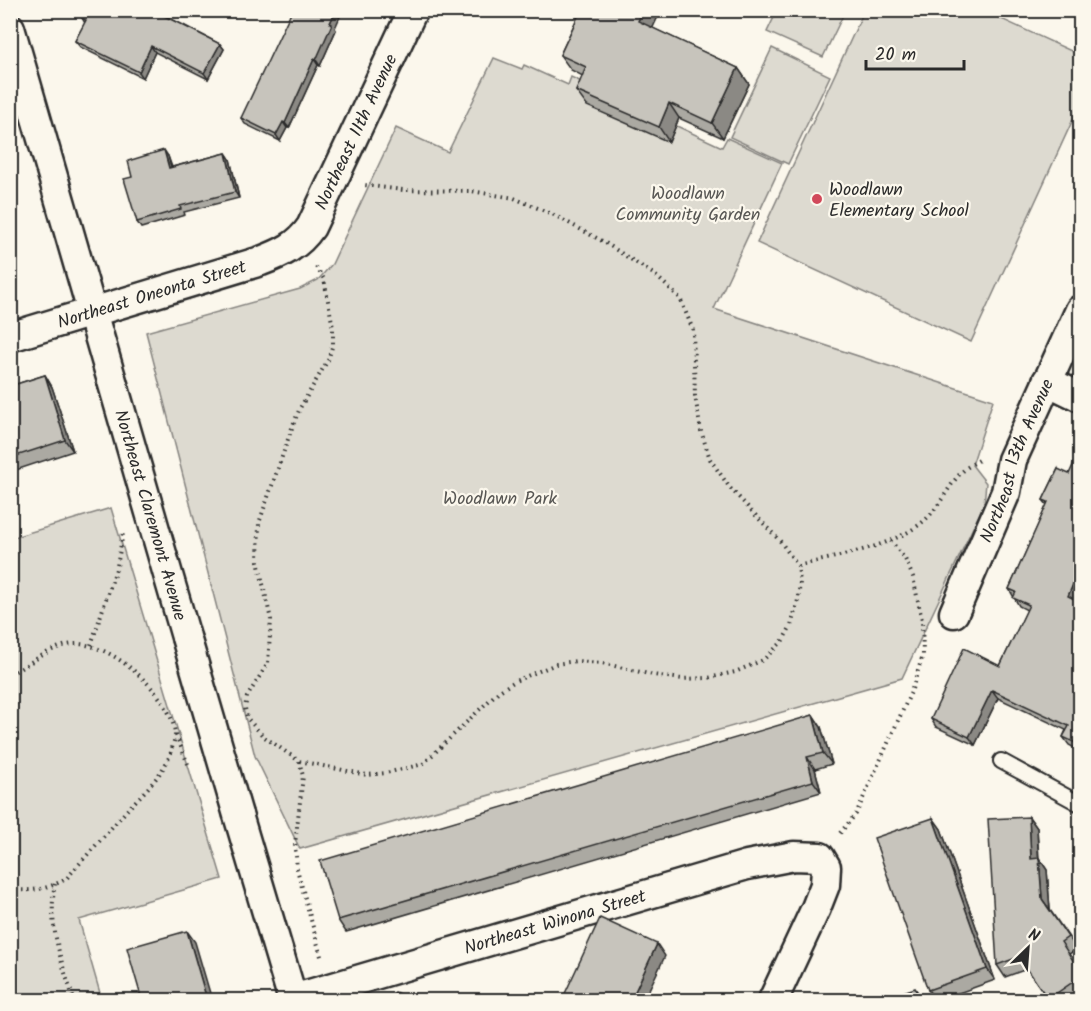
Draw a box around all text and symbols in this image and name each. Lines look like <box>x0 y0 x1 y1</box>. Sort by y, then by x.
scale bar <box>866 33 964 71</box>
text: 20 m <box>875 41 916 70</box>
street label: Northeast 11th Avenue <box>308 50 406 215</box>
place label: Woodlawn Elementary School <box>829 176 970 226</box>
park label: Woodlawn Community Garden <box>616 180 760 230</box>
marker: Woodlawn Elementary School <box>810 192 824 206</box>
street label: Northeast Oneonta Street <box>54 253 251 338</box>
street label: Northeast 13th Avenue <box>973 375 1063 548</box>
street label: Northeast Claremont Avenue <box>105 407 194 624</box>
park label: Woodlawn Park <box>443 485 557 514</box>
street label: Northeast Winona Street <box>461 882 651 964</box>
north arrow <box>998 918 1058 978</box>
text: N <box>1024 922 1044 949</box>

